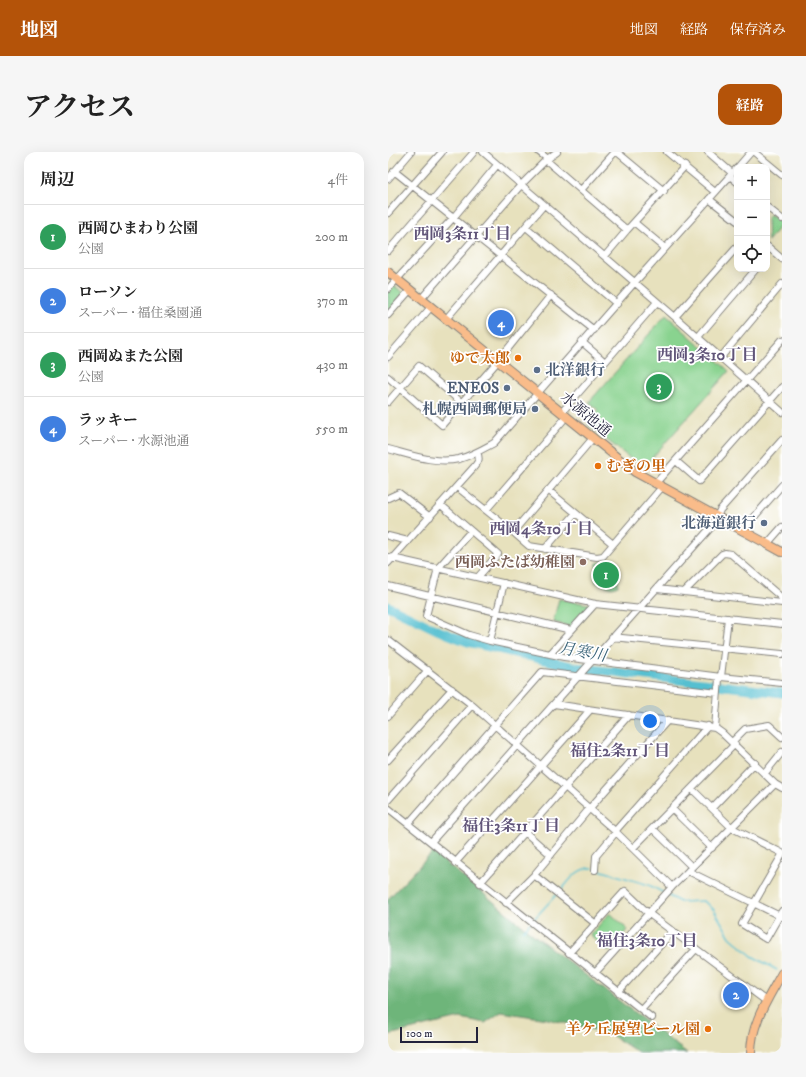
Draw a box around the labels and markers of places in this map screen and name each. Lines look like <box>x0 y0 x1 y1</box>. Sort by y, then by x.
pin: 4 <box>488 308 514 338</box>
place label: ゆで太郎 <box>450 349 510 368</box>
marker: ゆで太郎 <box>513 353 523 363</box>
place label: 北洋銀行 <box>545 361 605 380</box>
marker: 北洋銀行 <box>532 365 542 375</box>
pin: 3 <box>646 372 672 402</box>
place label: ENEOS <box>447 379 499 398</box>
marker: ENEOS <box>502 383 512 393</box>
place label: 札幌西岡郵便局 <box>422 400 527 419</box>
marker: 札幌西岡郵便局 <box>530 404 540 414</box>
place label: むぎの里 <box>606 457 666 476</box>
marker: むぎの里 <box>593 461 603 471</box>
place label: 北海道銀行 <box>681 514 756 533</box>
marker: 北海道銀行 <box>759 518 769 528</box>
place label: 西岡ふたば幼稚園 <box>455 553 575 572</box>
marker: 西岡ふたば幼稚園 <box>578 557 588 567</box>
pin: 1 <box>593 560 619 590</box>
pin: 2 <box>723 980 749 1010</box>
place label: 羊ケ丘展望ビール園 <box>566 1020 700 1039</box>
marker: 羊ケ丘展望ビール園 <box>703 1024 713 1034</box>

